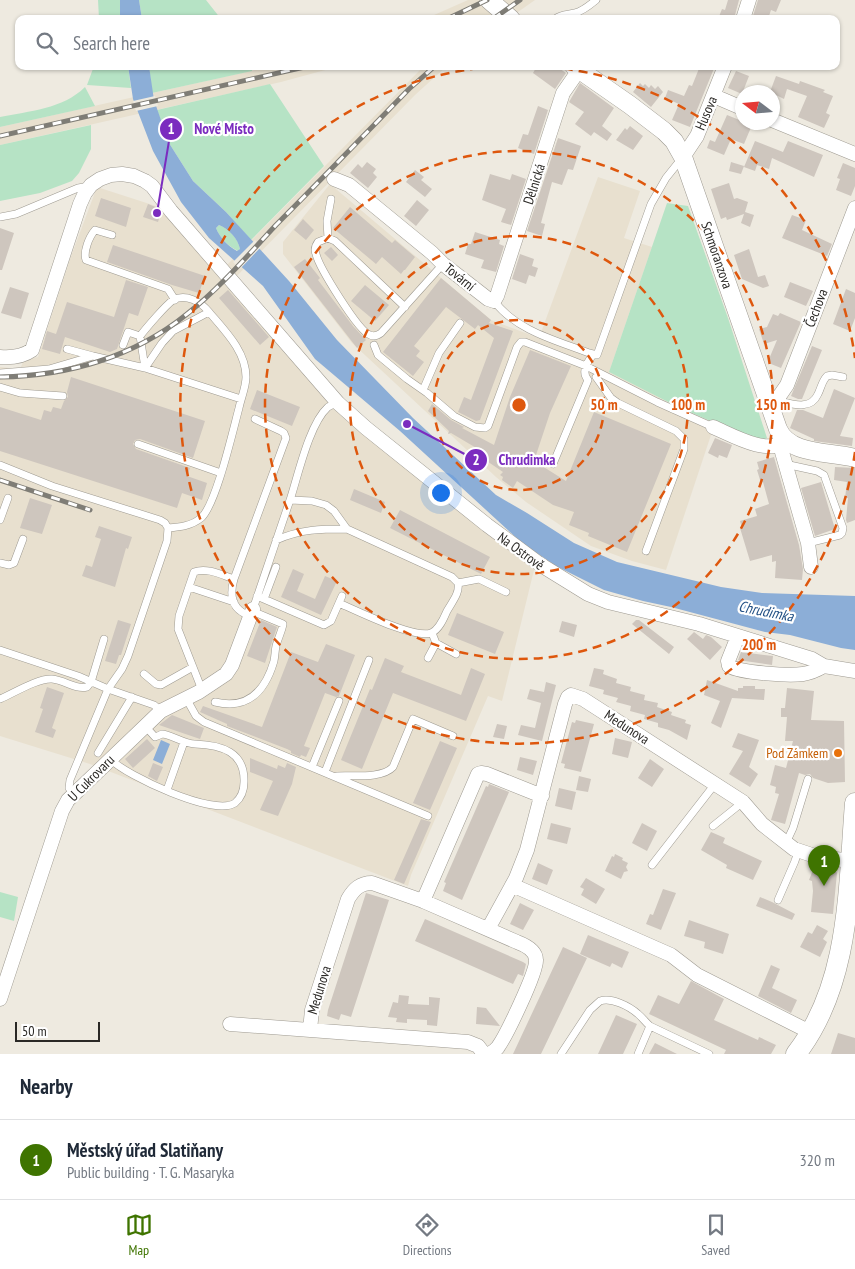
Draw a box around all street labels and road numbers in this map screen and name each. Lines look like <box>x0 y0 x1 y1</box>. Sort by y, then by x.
street label: Husova <box>691 93 721 133</box>
street label: Dělnická <box>519 161 549 207</box>
street label: Schmoranzova <box>697 219 737 291</box>
street label: Tovární <box>441 259 479 295</box>
street label: Čechova <box>800 286 832 330</box>
street label: Na Ostrově <box>494 528 548 574</box>
street label: Medunova <box>601 706 653 748</box>
street label: U Cukrovaru <box>64 751 118 805</box>
street label: Medunova <box>303 963 335 1017</box>

